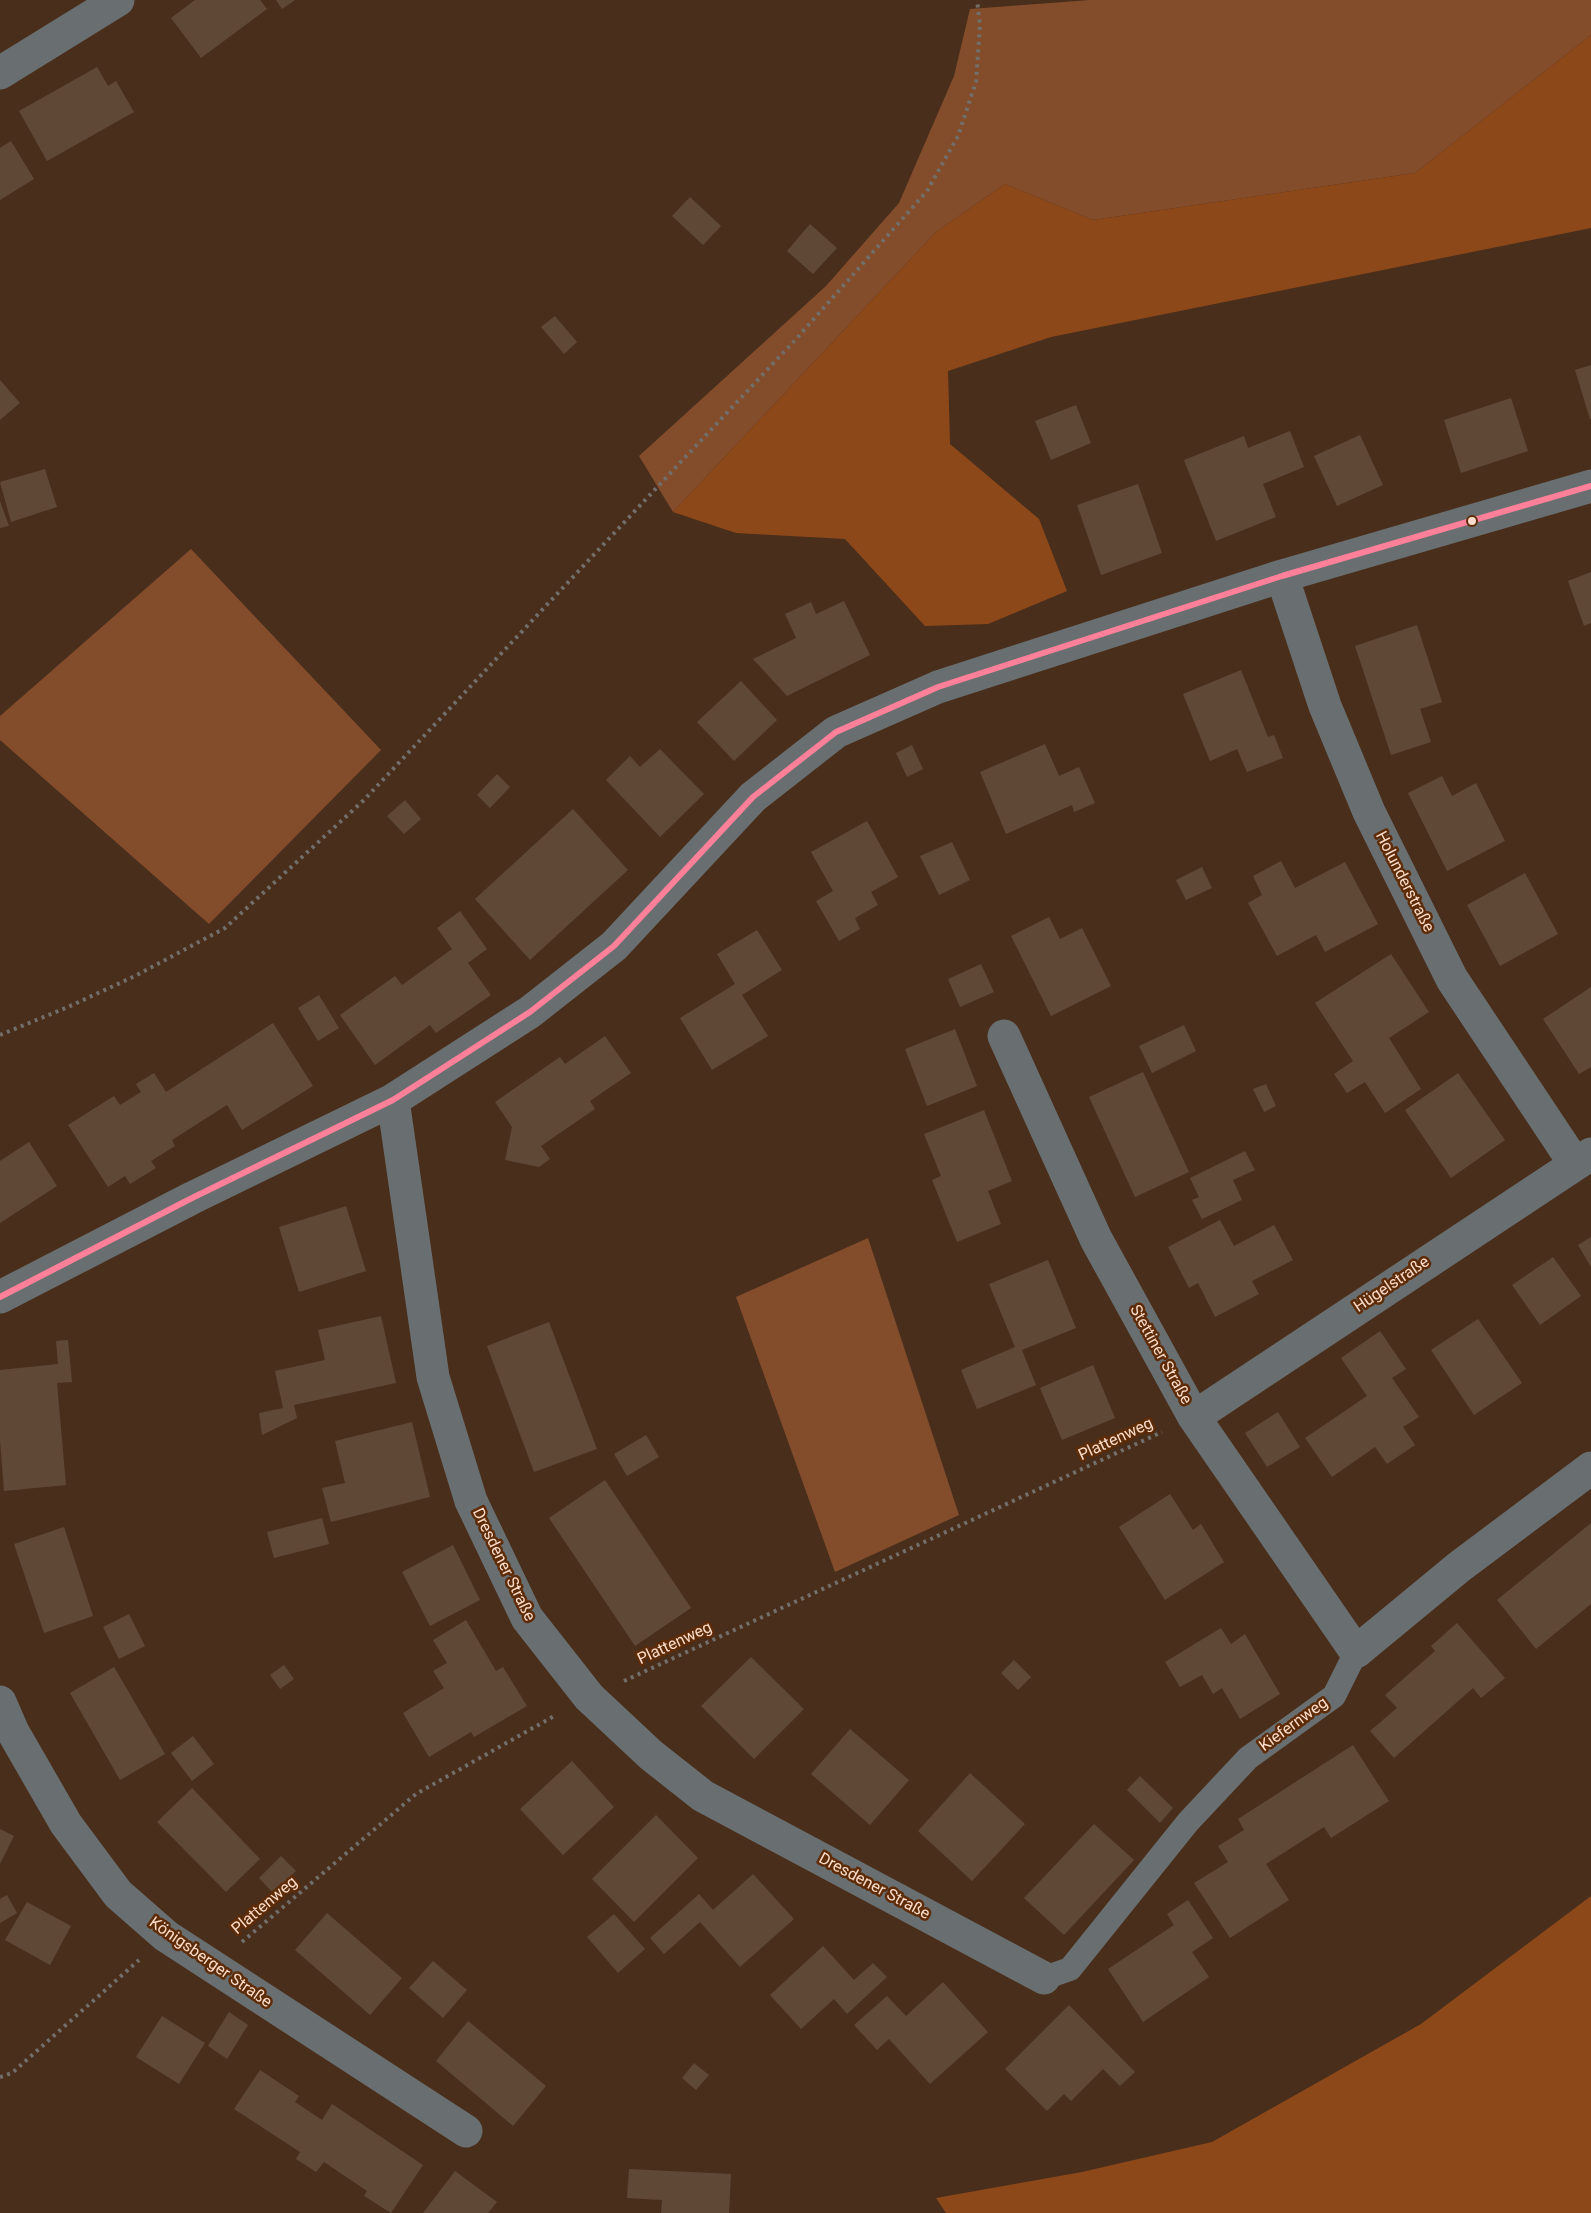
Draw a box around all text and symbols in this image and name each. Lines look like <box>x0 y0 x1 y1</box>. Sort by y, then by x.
unlabelled marker <box>1466 515 1478 527</box>
street label: Holunderstraße <box>1370 828 1438 936</box>
street label: Hügelstraße <box>1351 1253 1433 1317</box>
street label: Stettiner Straße <box>1125 1302 1195 1408</box>
street label: Plattenweg <box>1076 1414 1156 1466</box>
street label: Dresdener Straße <box>467 1505 539 1625</box>
street label: Plattenweg <box>635 1618 715 1670</box>
street label: Kiefernweg <box>1256 1694 1332 1756</box>
street label: Dresdener Straße <box>815 1850 933 1924</box>
street label: Plattenweg <box>228 1873 302 1939</box>
street label: Königsberger Straße <box>145 1914 275 2012</box>

